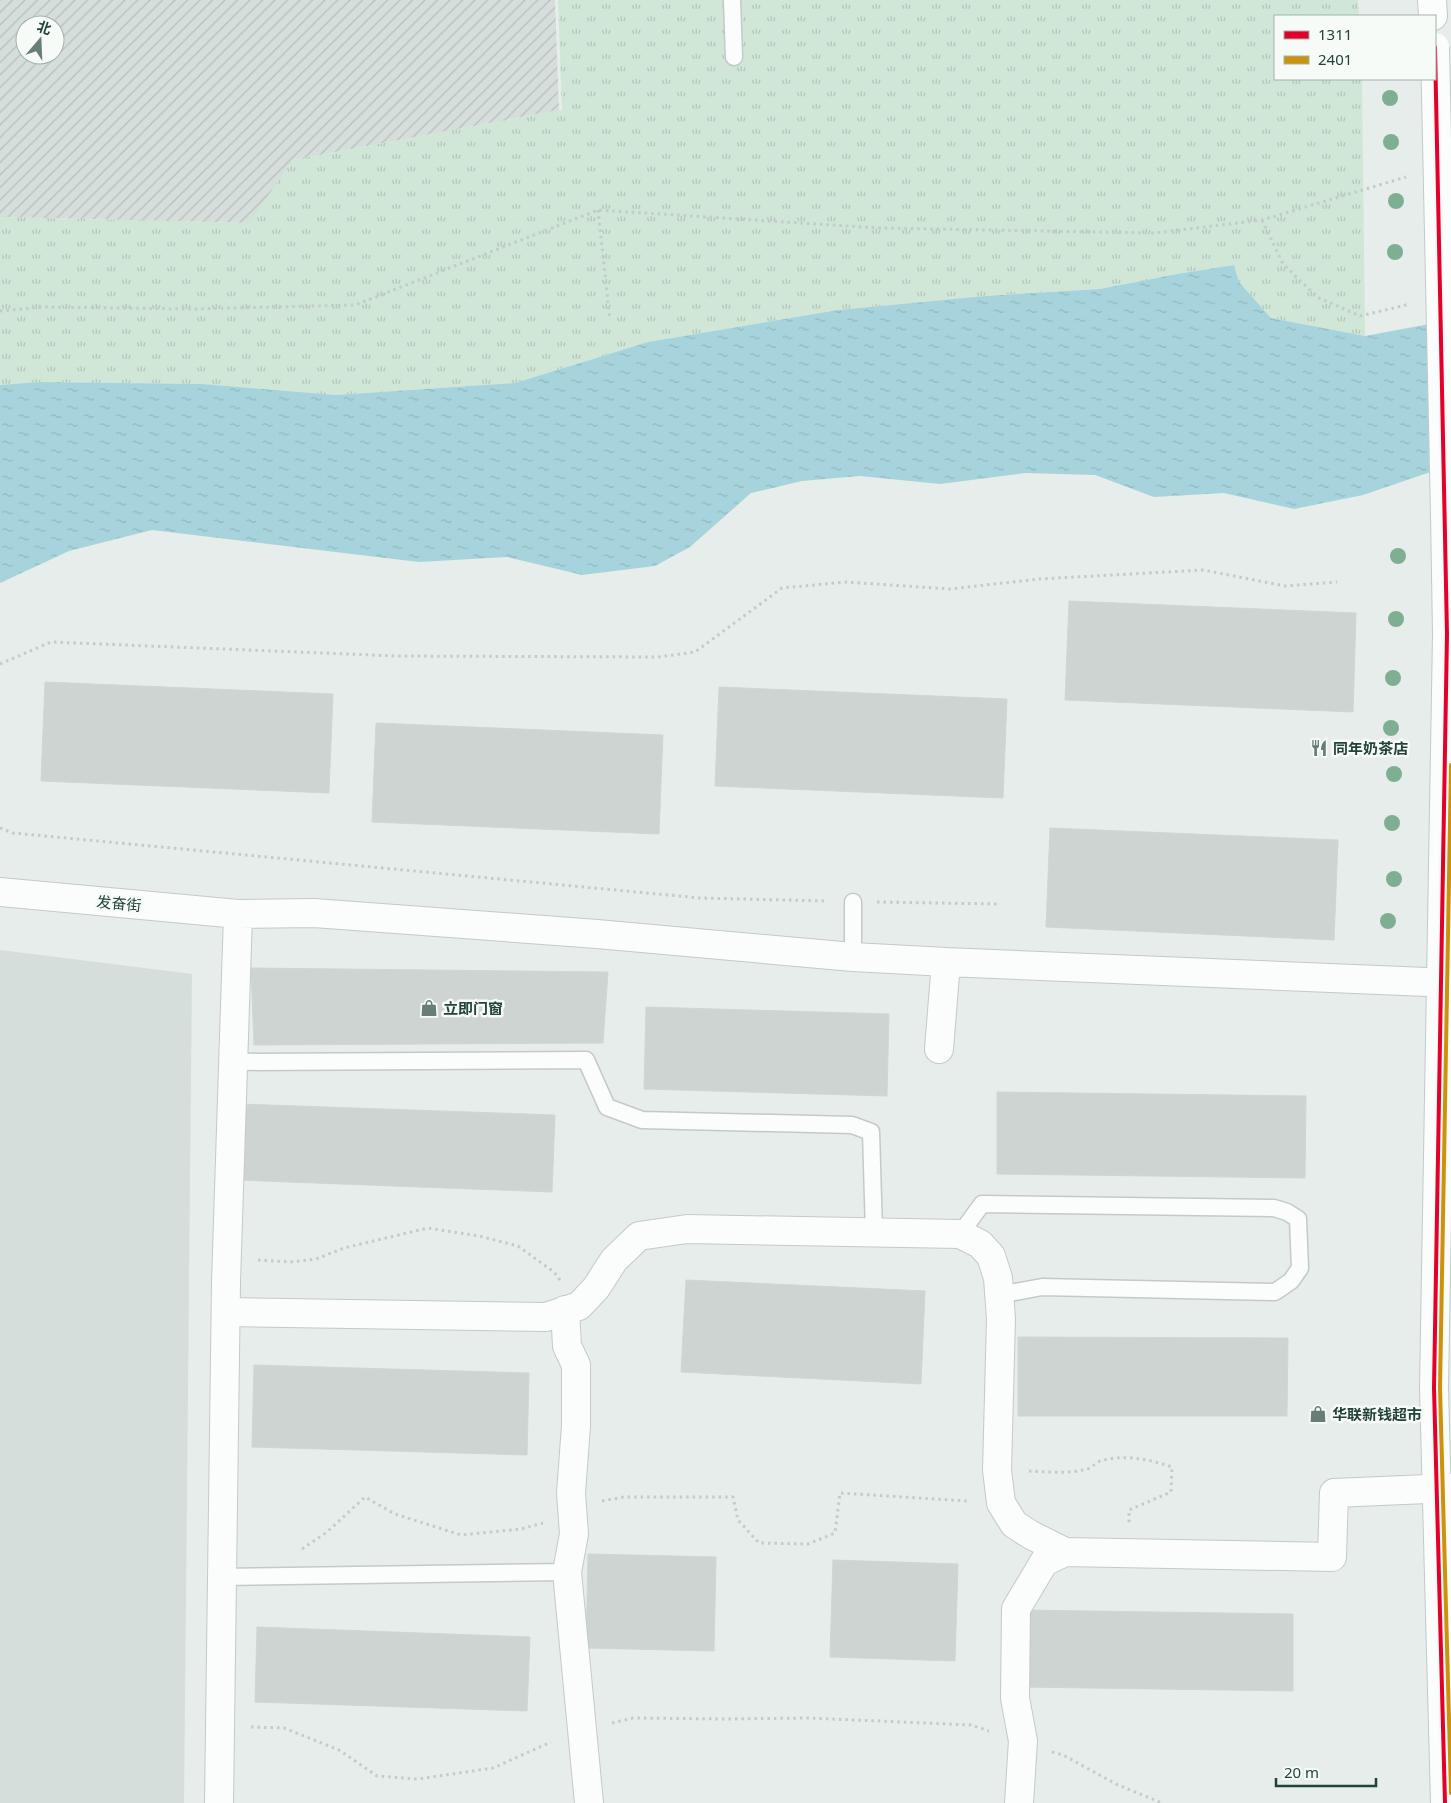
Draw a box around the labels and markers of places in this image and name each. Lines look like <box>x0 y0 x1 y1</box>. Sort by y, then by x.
restaurant icon: 同年奶茶店 <box>1309 738 1329 758</box>
place label: 同年奶茶店 <box>1333 738 1408 758</box>
shop icon: 立即门窗 <box>419 998 439 1018</box>
place label: 立即门窗 <box>443 998 503 1018</box>
shop icon: 华联新钱超市 <box>1308 1404 1328 1424</box>
place label: 华联新钱超市 <box>1332 1404 1422 1424</box>

